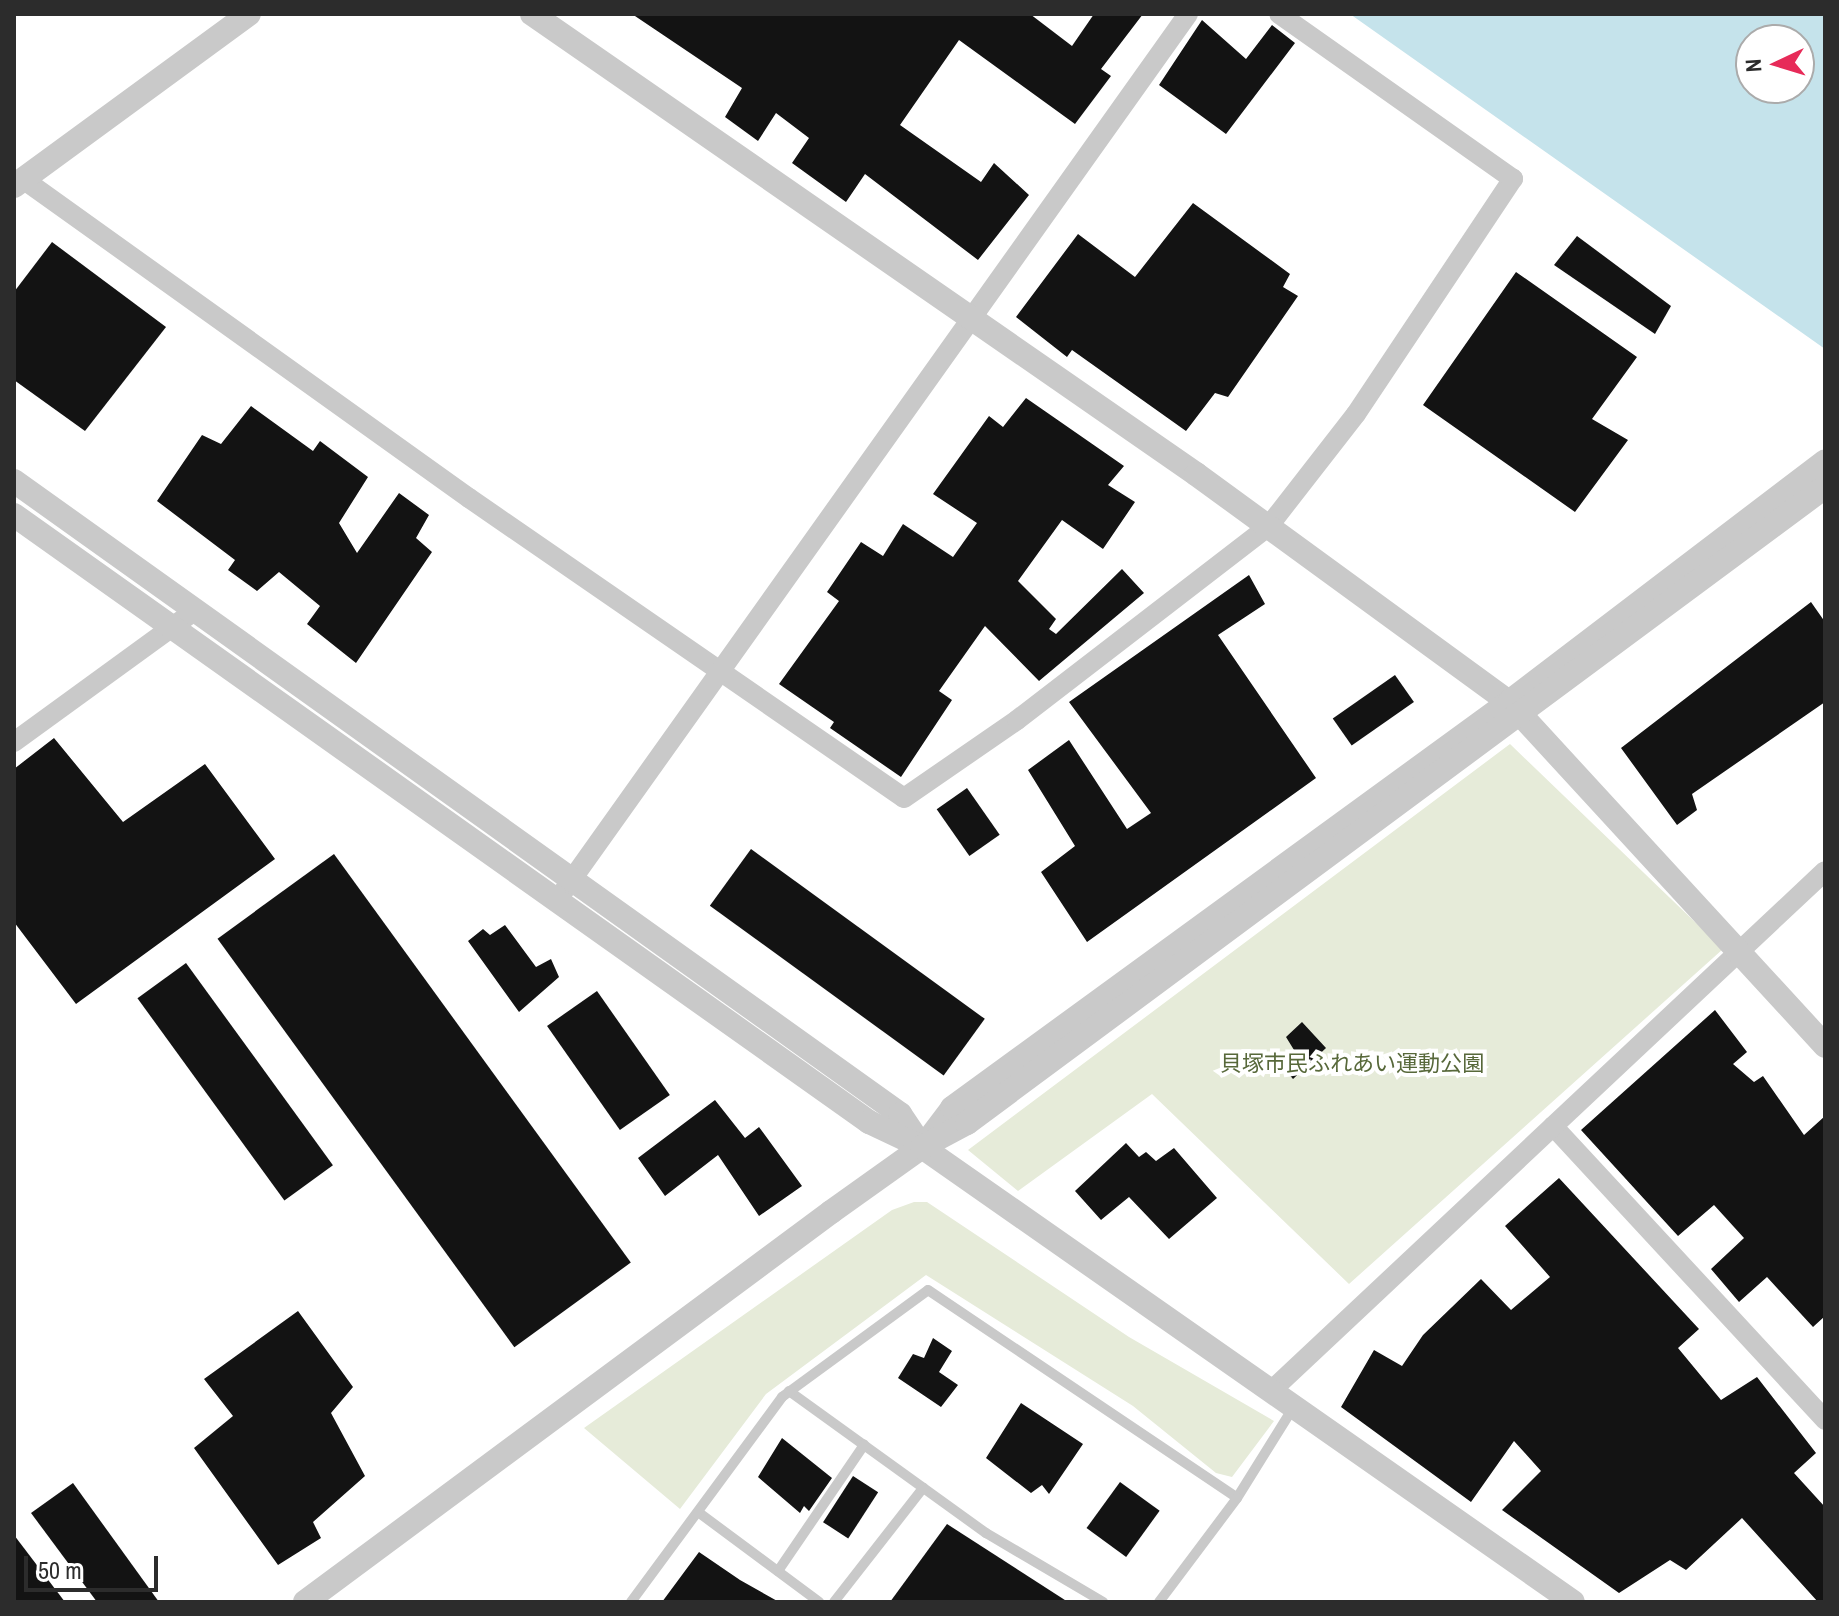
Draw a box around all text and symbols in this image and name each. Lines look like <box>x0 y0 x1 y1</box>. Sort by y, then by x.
north arrow <box>1735 24 1815 104</box>
text: N <box>1738 58 1768 73</box>
park label: 貝塚市民ふれあい運動公園 <box>1220 1051 1484 1077</box>
scale bar <box>28 1540 162 1590</box>
text: 50 m <box>38 1554 82 1586</box>

